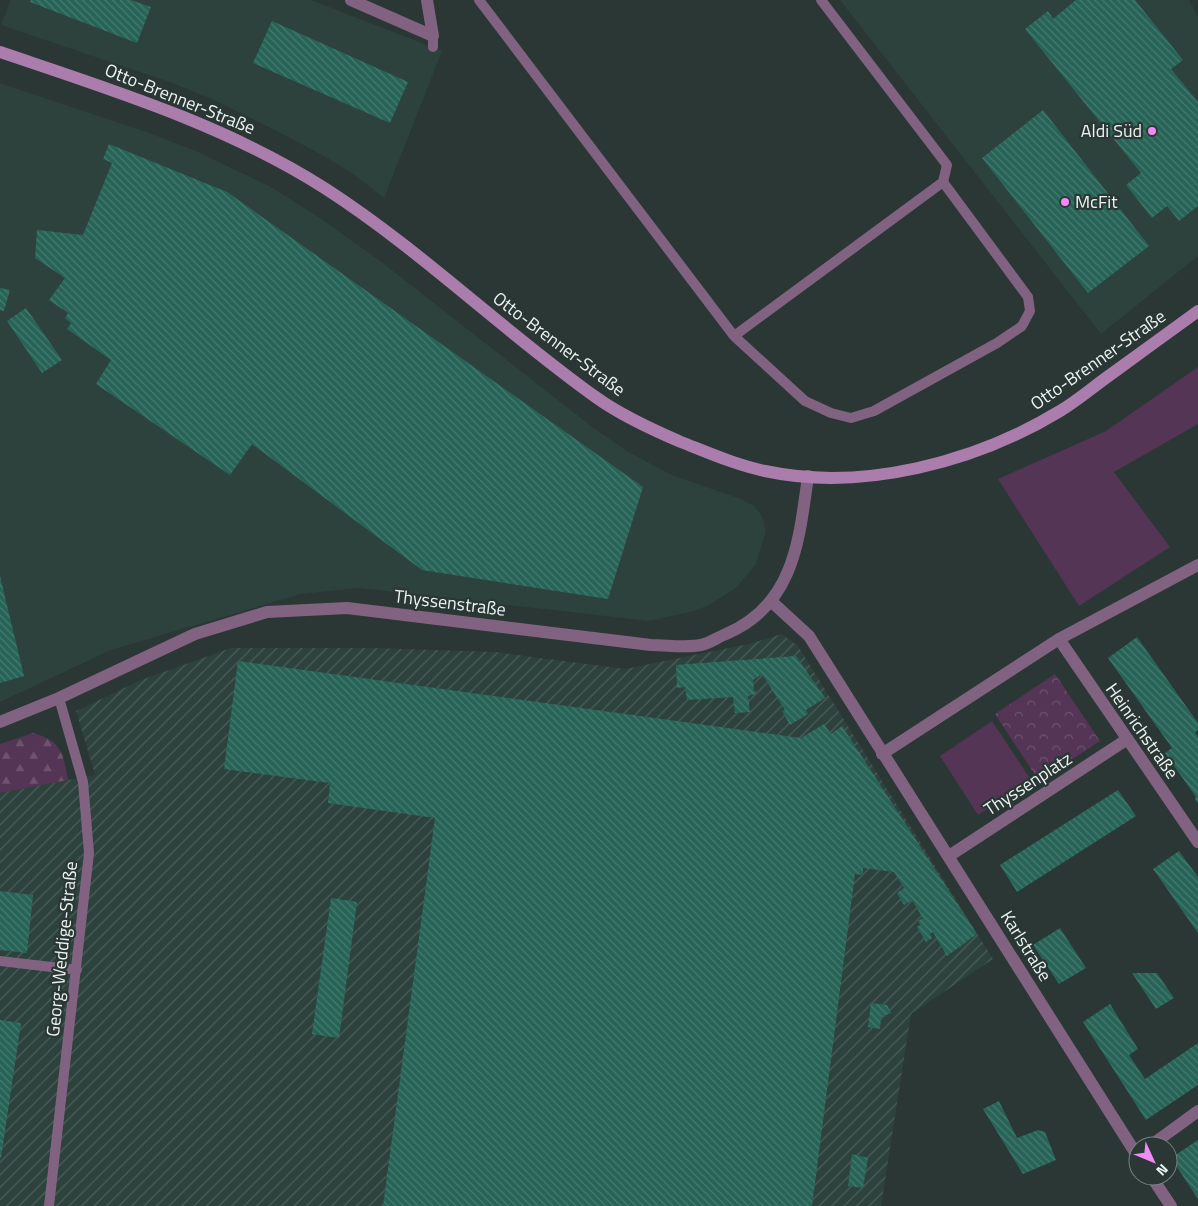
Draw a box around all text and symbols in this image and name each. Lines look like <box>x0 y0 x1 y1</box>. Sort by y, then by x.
street label: Otto-Brenner-Straße <box>101 56 259 141</box>
place label: Aldi Süd <box>1081 117 1142 144</box>
marker: Aldi Süd <box>1146 125 1158 137</box>
place label: McFit <box>1075 188 1118 215</box>
marker: McFit <box>1059 196 1071 208</box>
street label: Otto-Brenner-Straße <box>487 285 631 403</box>
street label: Otto-Brenner-Straße <box>1024 303 1171 417</box>
street label: Thyssenstraße <box>393 582 508 623</box>
street label: Heinrichstraße <box>1099 677 1186 784</box>
street label: Thyssenplatz <box>978 745 1077 822</box>
street label: Georg-Weddige-Straße <box>39 860 84 1038</box>
street label: Karlstraße <box>994 905 1059 986</box>
north arrow <box>1128 1136 1178 1186</box>
text: N <box>1152 1160 1174 1181</box>

